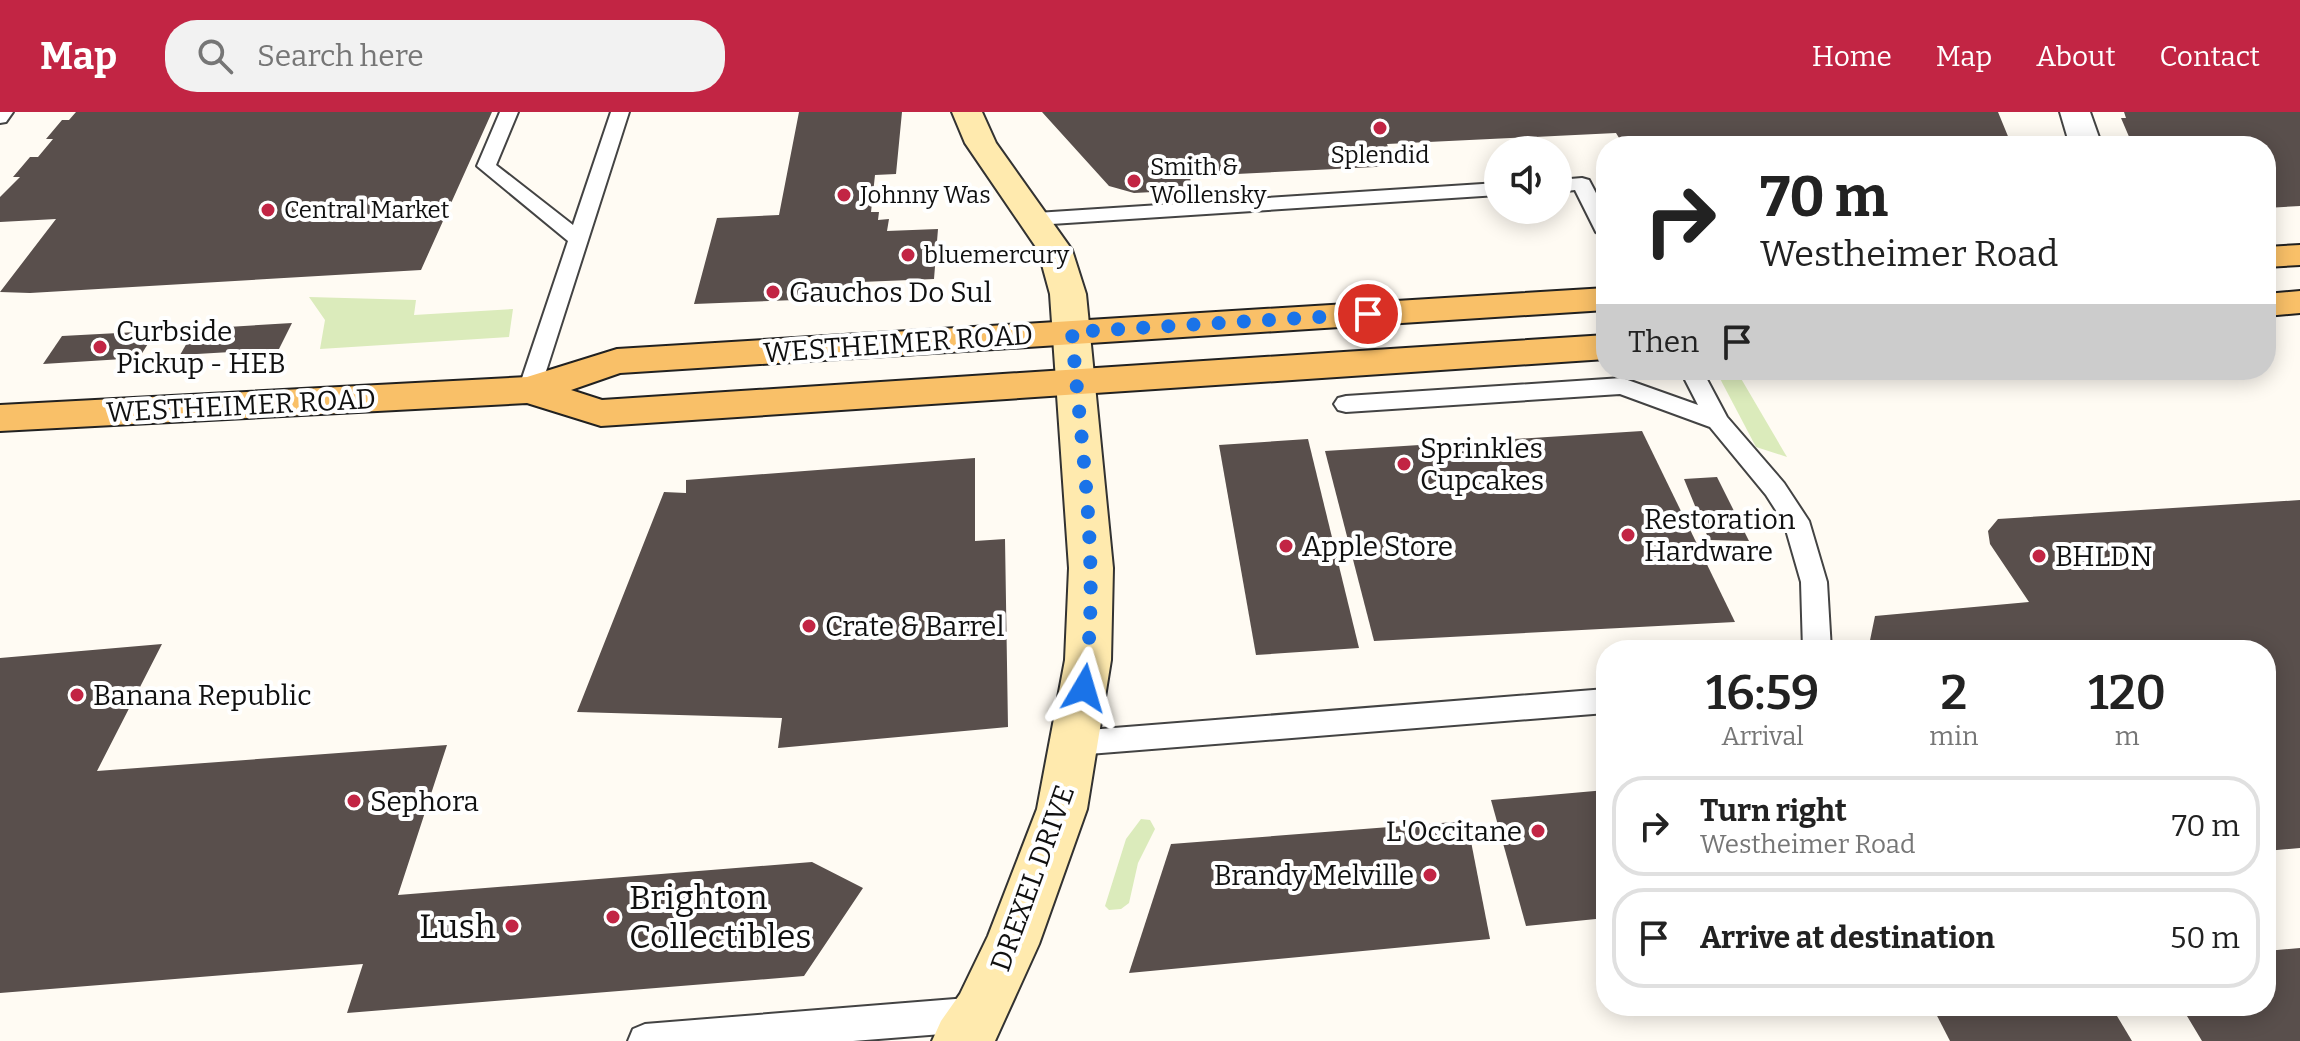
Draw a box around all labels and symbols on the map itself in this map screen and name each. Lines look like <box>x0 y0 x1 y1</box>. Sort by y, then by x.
marker: Splendid <box>1371 119 1389 137</box>
place label: Splendid <box>1331 141 1429 169</box>
place label: Smith & Wollensky <box>1150 153 1267 209</box>
marker: Smith & Wollensky <box>1125 172 1143 190</box>
place label: Johnny Was <box>859 181 991 209</box>
marker: Johnny Was <box>835 186 853 204</box>
place label: Central Market <box>284 196 450 224</box>
marker: Central Market <box>259 201 277 219</box>
place label: bluemercury <box>924 241 1070 269</box>
marker: bluemercury <box>899 246 917 264</box>
place label: Gauchos Do Sul <box>789 276 992 309</box>
pin <box>1334 280 1402 348</box>
marker: Gauchos Do Sul <box>764 283 782 301</box>
place label: Curbside Pickup - HEB <box>116 315 286 380</box>
street label: WESTHEIMER ROAD <box>762 318 1034 369</box>
marker: Curbside Pickup - HEB <box>91 338 109 356</box>
street label: WESTHEIMER ROAD <box>105 382 377 429</box>
place label: Sprinkles Cupcakes <box>1420 432 1544 497</box>
marker: Sprinkles Cupcakes <box>1395 455 1413 473</box>
place label: Restoration Hardware <box>1644 503 1796 568</box>
marker: Restoration Hardware <box>1619 526 1637 544</box>
place label: Apple Store <box>1302 530 1453 563</box>
marker: Apple Store <box>1277 537 1295 555</box>
place label: BHLDN <box>2055 540 2152 573</box>
marker: BHLDN <box>2030 547 2048 565</box>
place label: Crate & Barrel <box>825 610 1004 643</box>
marker: Crate & Barrel <box>800 617 818 635</box>
position arrow <box>1042 646 1126 730</box>
place label: Banana Republic <box>93 679 312 712</box>
marker: Banana Republic <box>68 686 86 704</box>
street label: DREXEL DRIVE <box>984 781 1081 976</box>
place label: Sephora <box>370 785 479 818</box>
marker: Sephora <box>345 792 363 810</box>
place label: L'Occitane <box>1386 815 1522 848</box>
marker: L'Occitane <box>1529 822 1547 840</box>
place label: Brandy Melville <box>1214 859 1414 892</box>
marker: Brandy Melville <box>1421 866 1439 884</box>
place label: Brighton Collectibles <box>629 877 812 957</box>
place label: Lush <box>419 906 496 947</box>
marker: Brighton Collectibles <box>604 908 622 926</box>
marker: Lush <box>503 917 521 935</box>

